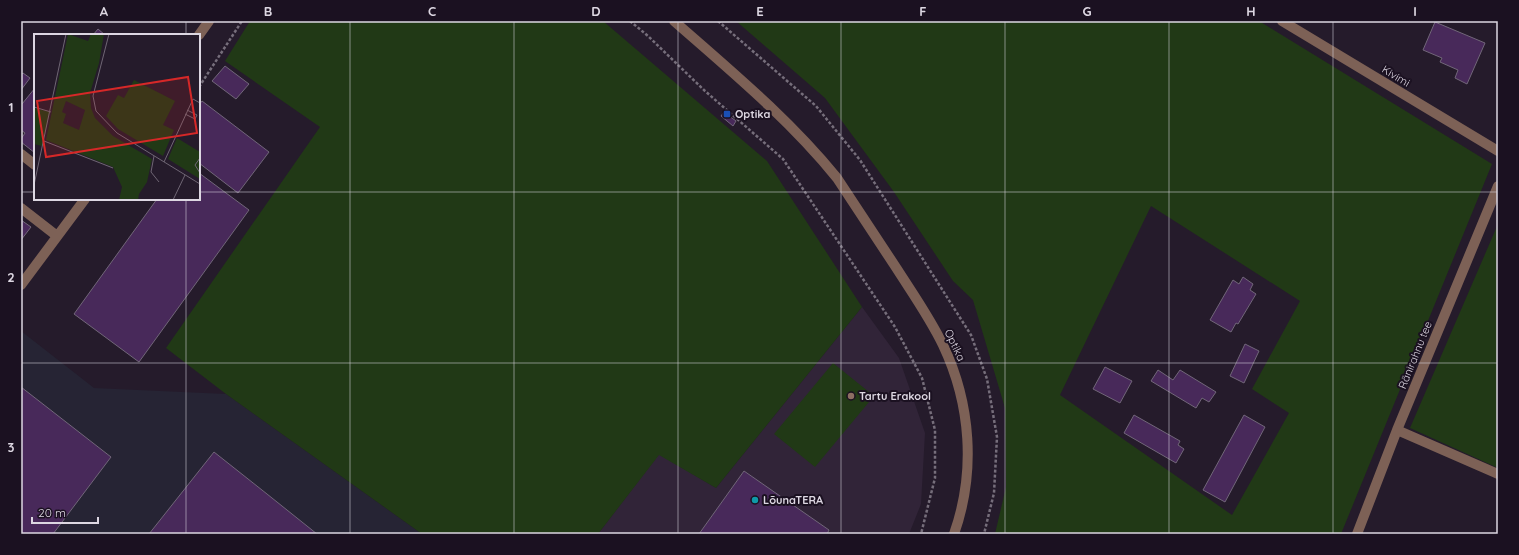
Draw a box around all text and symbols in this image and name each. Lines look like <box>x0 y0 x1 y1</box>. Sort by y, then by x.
text: A <box>100 3 109 19</box>
text: B <box>264 3 272 19</box>
text: C <box>428 3 436 19</box>
text: D <box>591 3 601 19</box>
text: E <box>756 3 764 19</box>
text: F <box>919 3 927 19</box>
text: G <box>1082 3 1092 19</box>
text: H <box>1246 3 1256 19</box>
text: I <box>1413 3 1417 19</box>
inset map <box>34 34 200 200</box>
street label: Kivimi <box>1379 62 1413 90</box>
text: 1 <box>8 99 14 115</box>
place label: Optika <box>735 107 771 121</box>
marker: Optika <box>722 109 732 119</box>
text: 2 <box>7 269 15 285</box>
street label: Ränirahnu tee <box>1395 319 1435 391</box>
street label: Optika <box>942 327 968 363</box>
place label: Tartu Erakool <box>859 389 931 403</box>
marker: Tartu Erakool <box>846 391 856 401</box>
text: 3 <box>8 439 15 455</box>
place label: LõunaTERA <box>763 493 823 507</box>
marker: LõunaTERA <box>750 495 760 505</box>
scale bar <box>32 499 98 525</box>
text: 20 m <box>38 505 66 520</box>

